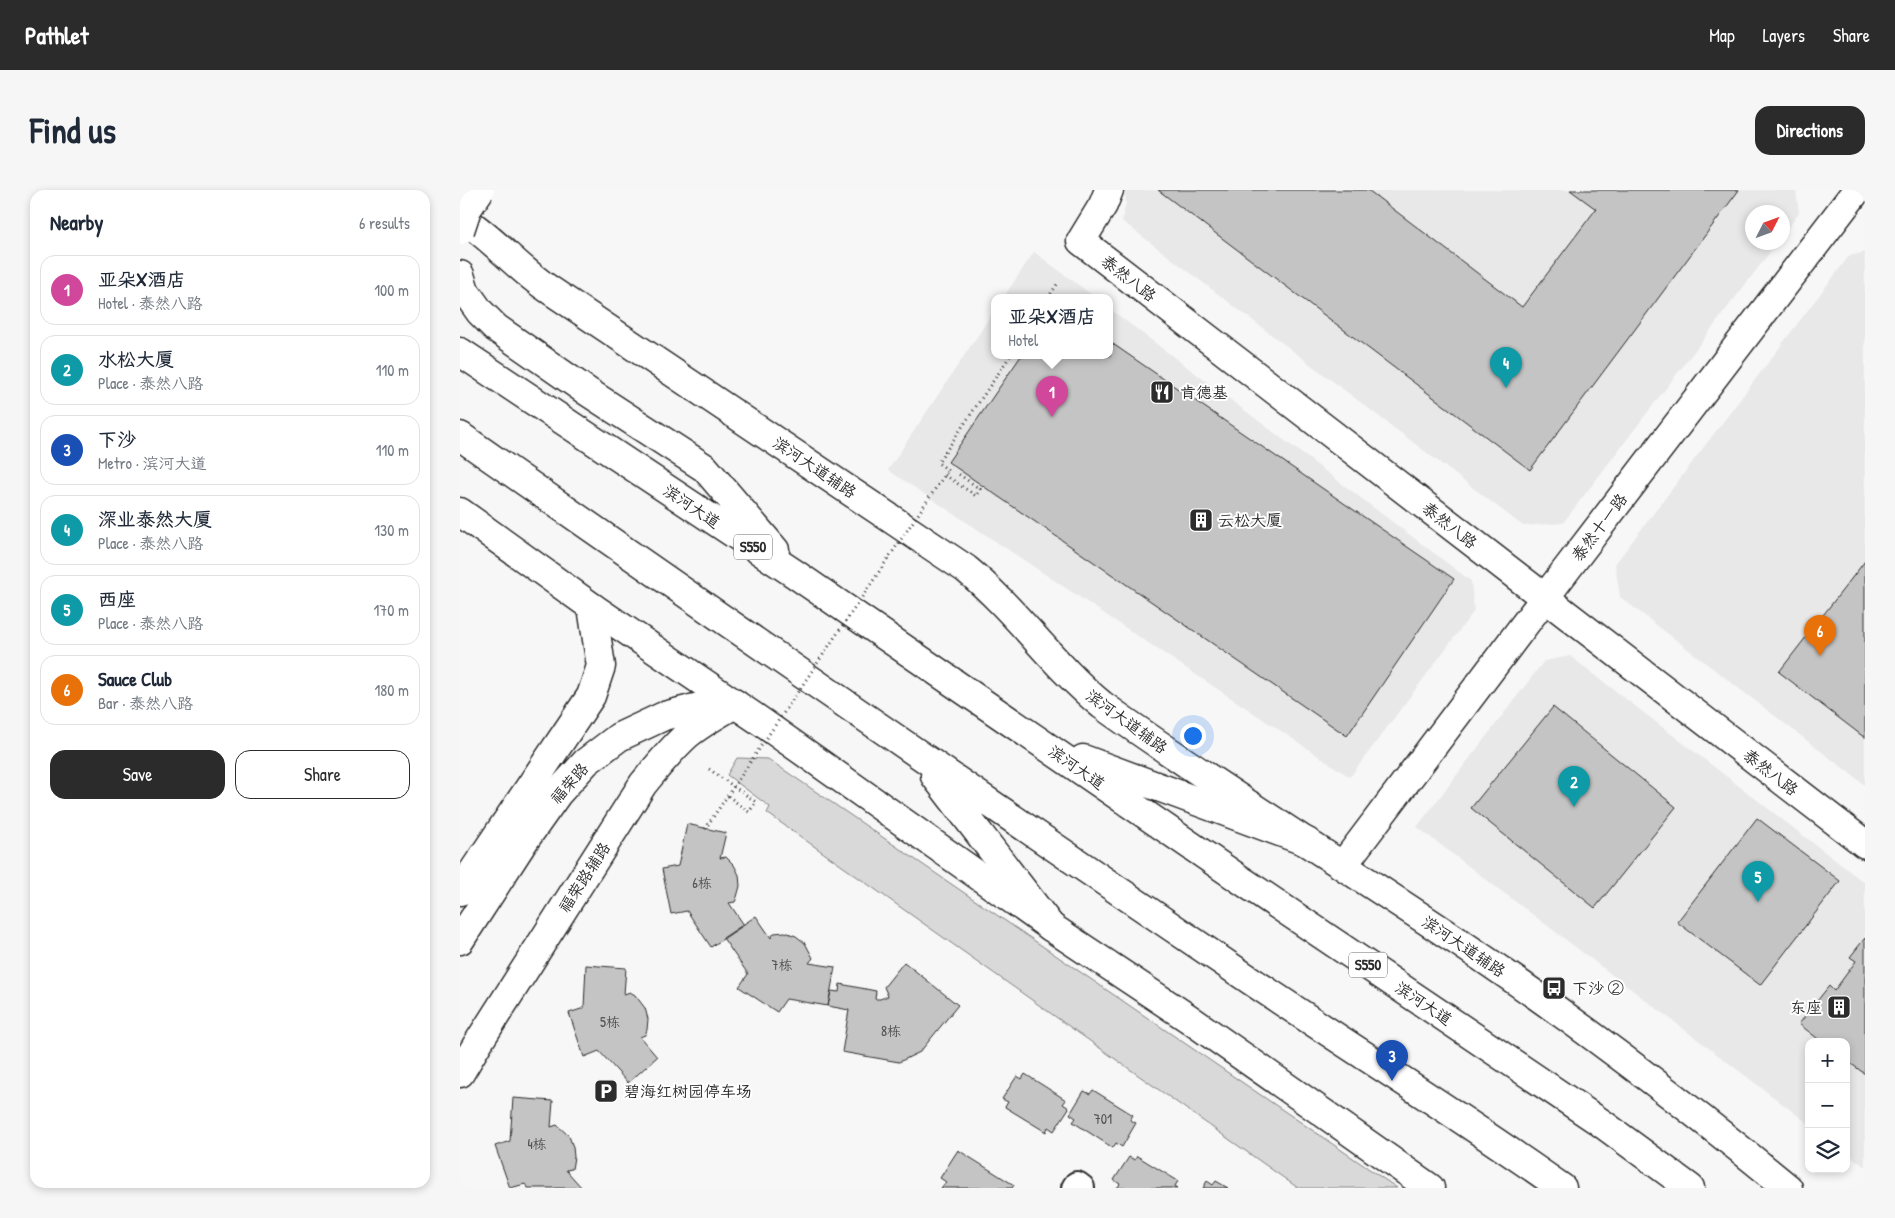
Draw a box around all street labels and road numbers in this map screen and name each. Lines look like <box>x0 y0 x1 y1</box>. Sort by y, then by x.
street label: 泰然八路 <box>1097 250 1161 306</box>
street label: 滨河大道辅路 <box>769 431 861 503</box>
street label: 滨河大道 <box>659 479 725 533</box>
street label: 泰然十一路 <box>1566 488 1632 566</box>
street label: 泰然八路 <box>1418 497 1482 553</box>
road number: S550 <box>734 534 772 560</box>
street label: 滨河大道辅路 <box>1082 684 1172 758</box>
street label: 滨河大道 <box>1044 740 1110 794</box>
street label: 泰然八路 <box>1739 744 1803 800</box>
street label: 福荣路 <box>545 758 593 808</box>
street label: 福荣路辅路 <box>553 837 615 917</box>
street label: 滨河大道辅路 <box>1418 910 1510 982</box>
road number: S550 <box>1349 952 1387 978</box>
street label: 滨河大道 <box>1391 976 1457 1030</box>

